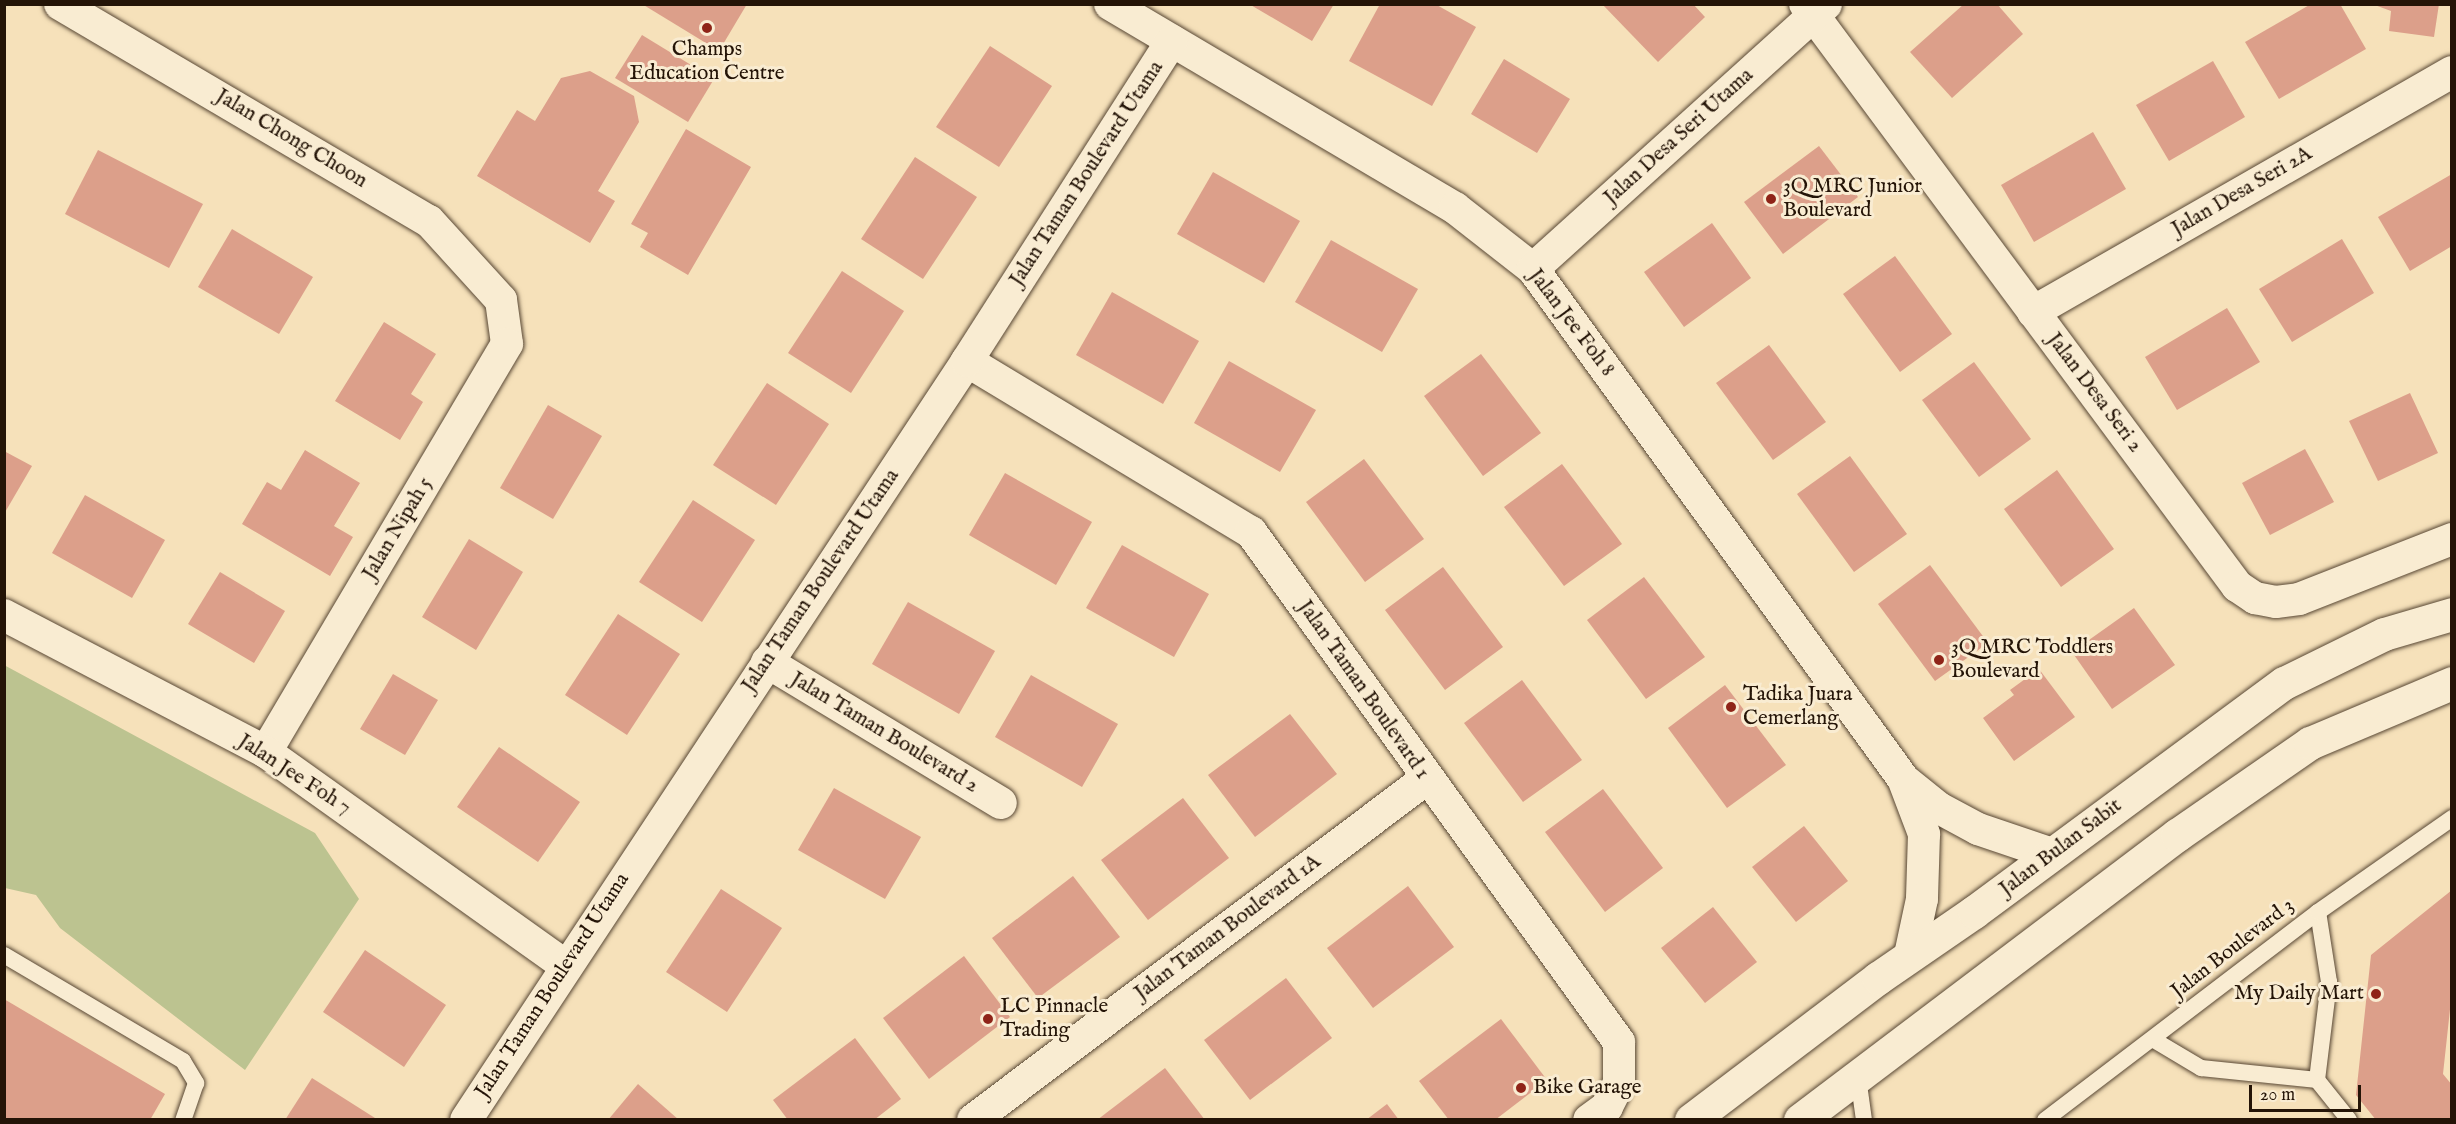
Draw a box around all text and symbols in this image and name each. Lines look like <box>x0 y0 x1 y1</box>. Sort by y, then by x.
marker: Champs Education Centre <box>700 21 714 35</box>
place label: Champs Education Centre <box>630 37 784 87</box>
street label: Jalan Taman Boulevard Utama <box>1005 57 1169 291</box>
street label: Jalan Desa Seri Utama <box>1599 63 1759 211</box>
street label: Jalan Chong Choon <box>211 84 371 194</box>
street label: Jalan Desa Seri 2A <box>2167 142 2317 242</box>
place label: 3Q MRC Junior Boulevard <box>1783 174 1922 224</box>
marker: 3Q MRC Junior Boulevard <box>1764 192 1778 206</box>
street label: Jalan Jee Foh 8 <box>1522 264 1620 382</box>
street label: Jalan Desa Seri 2 <box>2041 328 2147 458</box>
street label: Jalan Taman Boulevard Utama <box>737 465 905 697</box>
street label: Jalan Nipah 5 <box>358 473 438 585</box>
street label: Jalan Taman Boulevard 1 <box>1292 596 1434 784</box>
place label: 3Q MRC Toddlers Boulevard <box>1951 635 2113 685</box>
marker: 3Q MRC Toddlers Boulevard <box>1932 653 1946 667</box>
street label: Jalan Taman Boulevard 2 <box>786 667 982 799</box>
place label: Tadika Juara Cemerlang <box>1743 682 1852 732</box>
marker: Tadika Juara Cemerlang <box>1724 700 1738 714</box>
street label: Jalan Jee Foh 7 <box>233 729 355 821</box>
street label: Jalan Bulan Sabit <box>1995 794 2127 902</box>
street label: Jalan Taman Boulevard 1A <box>1130 850 1326 1006</box>
street label: Jalan Taman Boulevard Utama <box>471 869 635 1103</box>
street label: Jalan Boulevard 3 <box>2167 893 2299 1005</box>
place label: My Daily Mart <box>2234 981 2364 1007</box>
marker: My Daily Mart <box>2369 987 2383 1001</box>
place label: LC Pinnacle Trading <box>1000 994 1108 1044</box>
marker: LC Pinnacle Trading <box>981 1012 995 1026</box>
scale bar <box>2252 1073 2364 1111</box>
place label: Bike Garage <box>1533 1075 1641 1101</box>
marker: Bike Garage <box>1514 1081 1528 1095</box>
text: 20 m <box>2260 1084 2295 1107</box>

